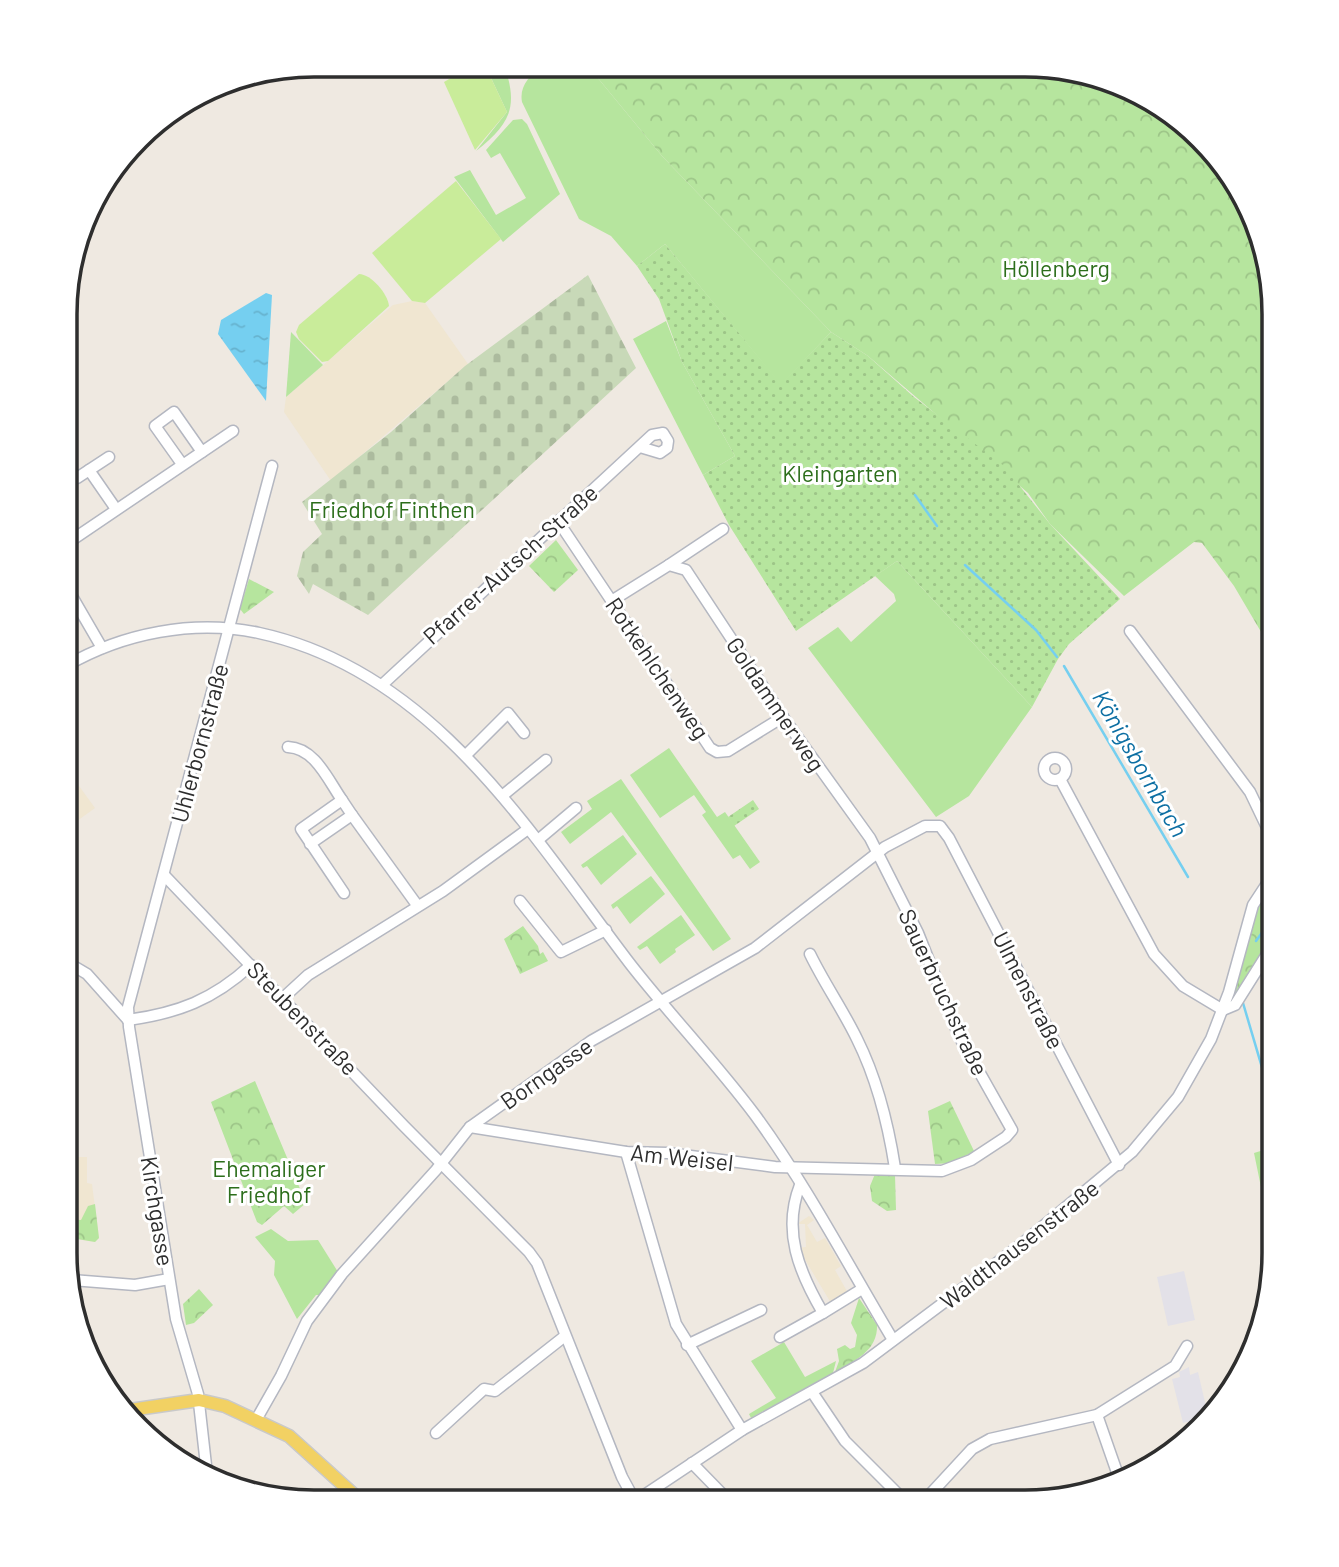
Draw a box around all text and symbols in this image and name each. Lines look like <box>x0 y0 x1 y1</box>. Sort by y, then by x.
park label: Höllenberg <box>1002 254 1110 282</box>
park label: Kleingarten <box>782 459 898 487</box>
street label: Pfarrer-Autsch-Straße <box>417 478 603 650</box>
park label: Friedhof Finthen <box>309 495 475 523</box>
street label: Rotkehlchenweg <box>600 592 716 744</box>
street label: Goldammerweg <box>721 631 831 777</box>
street label: Uhlerbornstraße <box>164 660 234 826</box>
water label: Königsbornbach <box>1087 684 1195 842</box>
street label: Sauerbruchstraße <box>893 904 995 1080</box>
street label: Ulmenstraße <box>987 926 1071 1054</box>
street label: Steubenstraße <box>242 955 364 1081</box>
street label: Borngasse <box>495 1031 597 1115</box>
street label: Am Weisel <box>629 1138 735 1176</box>
street label: Kirchgasse <box>136 1154 180 1268</box>
park label: Ehemaliger Friedhof <box>212 1154 326 1208</box>
street label: Waldthausenstraße <box>934 1173 1104 1315</box>

